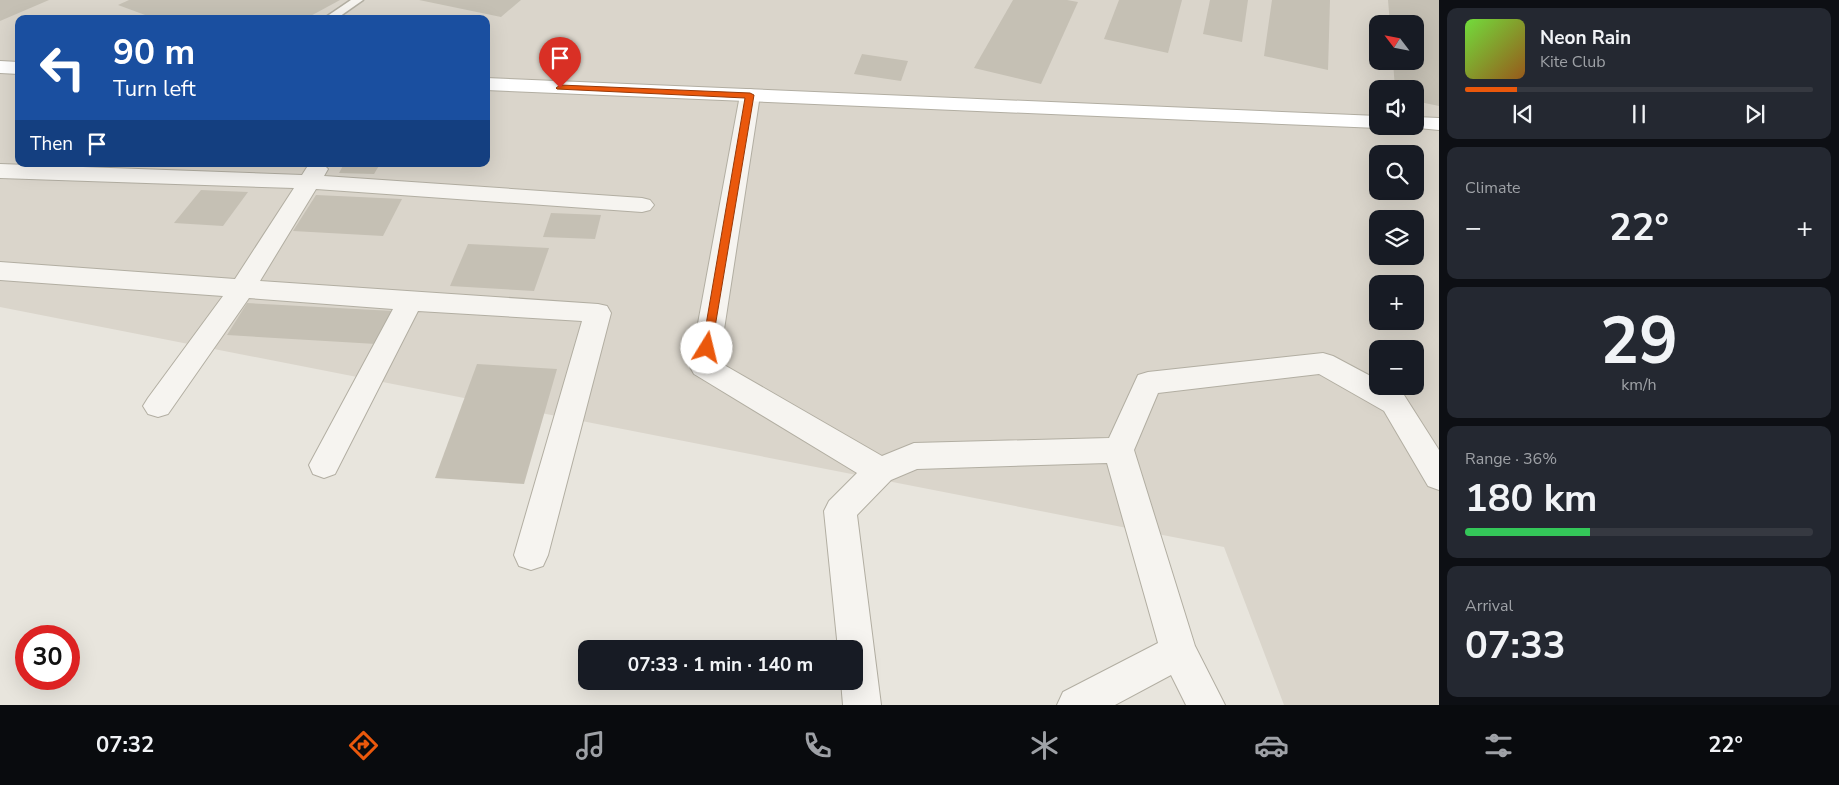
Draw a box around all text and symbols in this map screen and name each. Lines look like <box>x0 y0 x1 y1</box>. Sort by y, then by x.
north arrow <box>1369 15 1424 70</box>
map controls <box>1369 15 1424 395</box>
text: Neon Rain <box>1540 25 1631 51</box>
text: 90 m <box>113 29 195 76</box>
icon: left <box>30 35 95 100</box>
pin <box>539 37 581 88</box>
icon: arrive <box>546 44 574 72</box>
text: Kite Club <box>1540 51 1606 73</box>
text: Turn left <box>113 74 196 104</box>
button: sound <box>1369 80 1424 135</box>
icon: previous <box>1509 100 1537 128</box>
icon: pause <box>1625 100 1653 128</box>
icon: next <box>1741 100 1769 128</box>
icon: arrive <box>83 130 111 158</box>
text: Then <box>30 131 73 157</box>
button: search <box>1369 145 1424 200</box>
text: Climate <box>1465 177 1520 199</box>
text: 22° <box>1609 202 1669 253</box>
text: − <box>1465 209 1482 247</box>
text: + <box>1796 209 1813 247</box>
button: layers <box>1369 210 1424 265</box>
button: + <box>1369 275 1424 330</box>
text: 29 <box>1600 297 1678 386</box>
position arrow <box>680 321 732 373</box>
button: − <box>1369 340 1424 395</box>
text: km/h <box>1621 374 1657 396</box>
text: Range · 36% <box>1465 448 1557 470</box>
text: 180 km <box>1465 473 1597 524</box>
text: Arrival <box>1465 595 1513 617</box>
text: 07:33 <box>1465 620 1566 671</box>
speed limit sign: 30 <box>15 625 80 690</box>
text: 07:33 · 1 min · 140 m <box>628 652 813 678</box>
icon: directions <box>346 728 381 763</box>
icon: music <box>573 728 608 763</box>
icon: phone <box>800 728 835 763</box>
icon: climate <box>1027 728 1062 763</box>
icon: car <box>1254 728 1289 763</box>
icon: filters <box>1481 728 1516 763</box>
text: 07:32 <box>96 730 154 760</box>
text: 22° <box>1708 730 1743 760</box>

